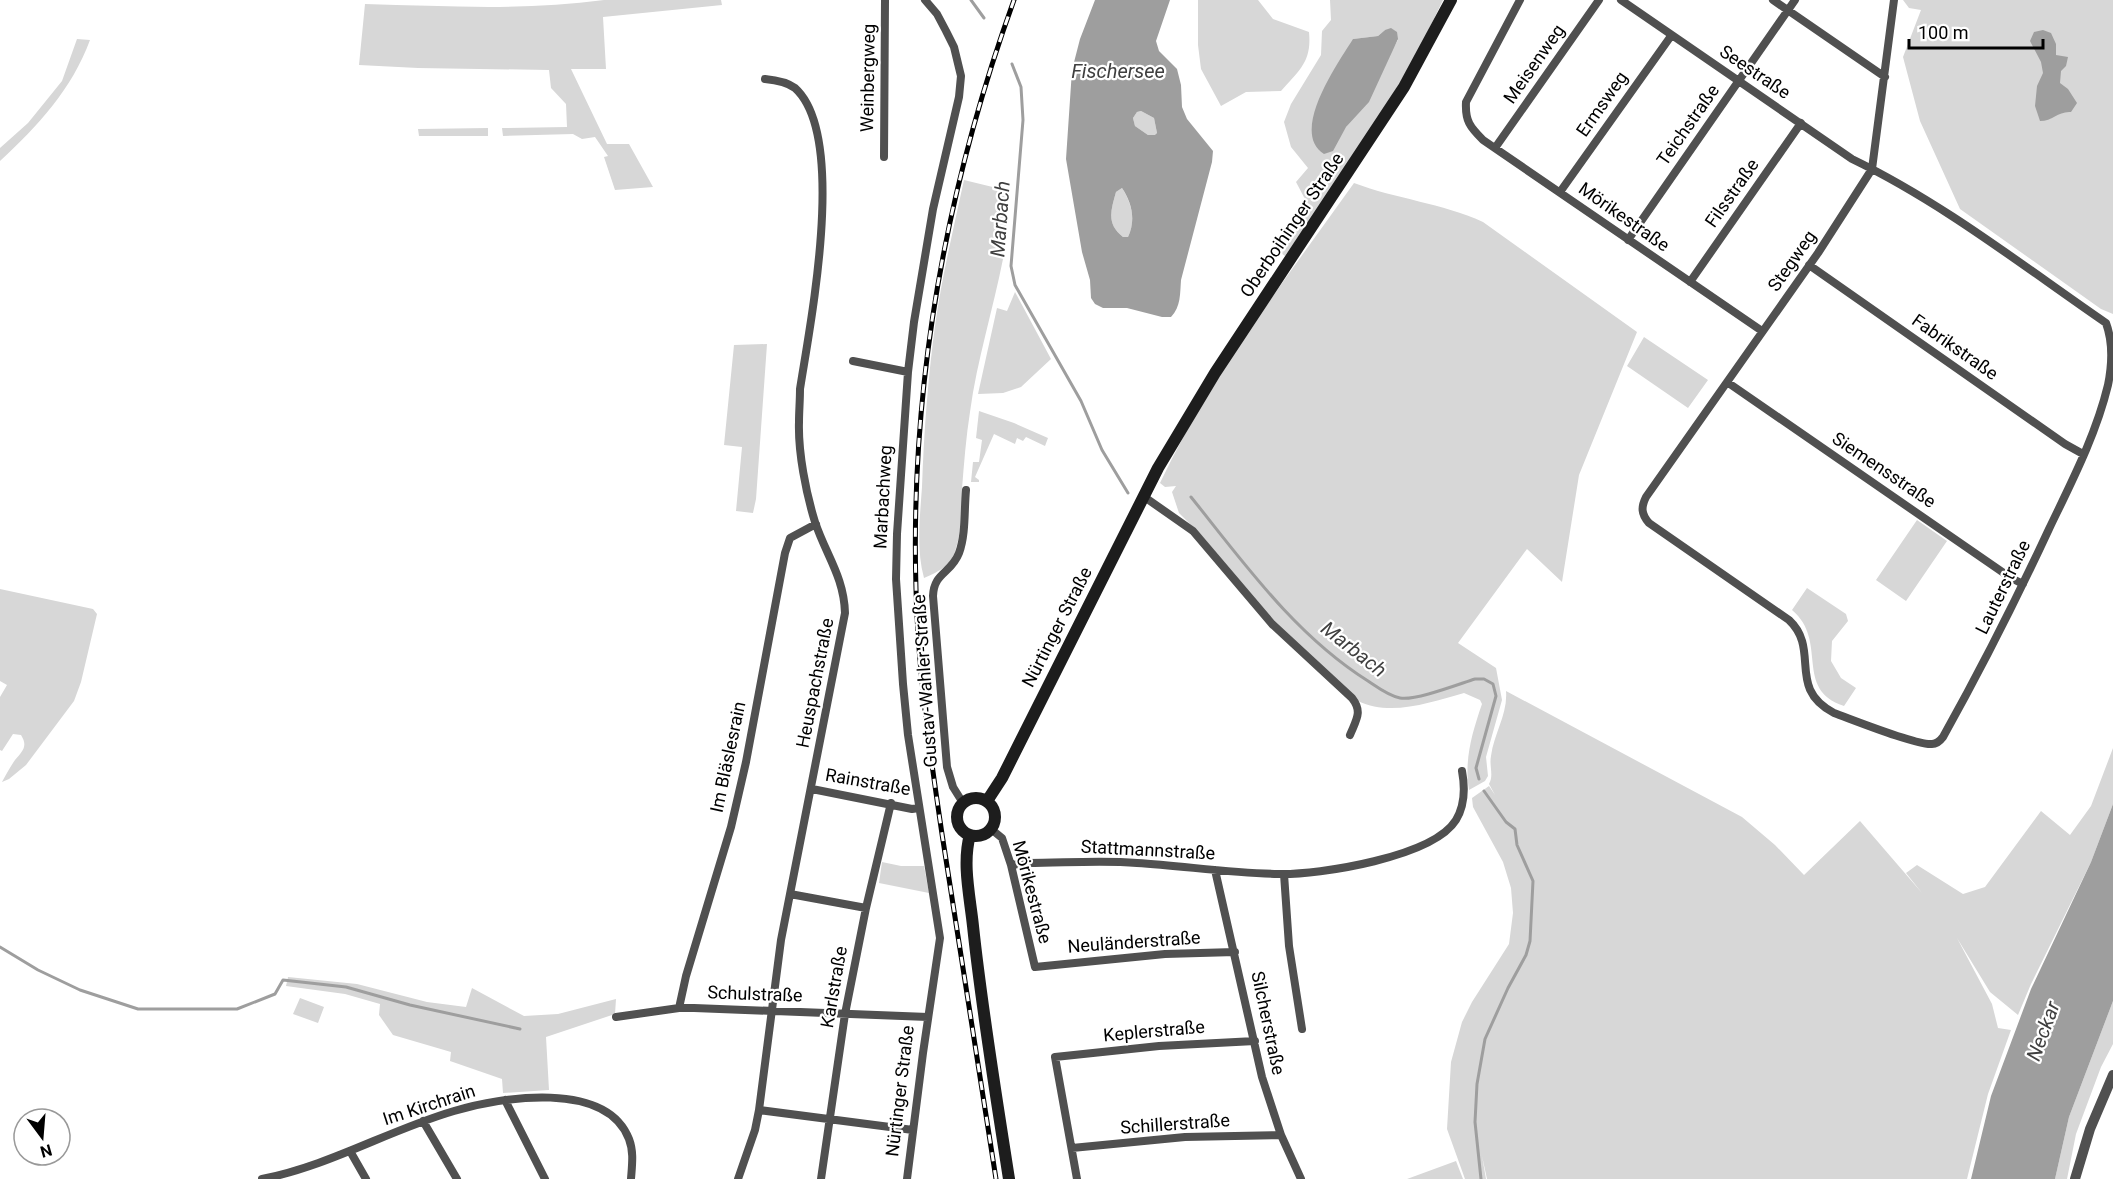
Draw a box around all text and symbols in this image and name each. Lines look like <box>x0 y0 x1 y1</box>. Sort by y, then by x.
scale bar <box>1909 12 2042 50</box>
street label: Meisenweg <box>1499 20 1568 107</box>
text: 100 m <box>1918 22 1969 43</box>
street label: Weinbergweg <box>856 24 879 132</box>
street label: Seestraße <box>1716 40 1795 103</box>
water label: Fischersee <box>1071 59 1165 83</box>
street label: Ermsweg <box>1572 67 1632 140</box>
street label: Teichstraße <box>1652 80 1723 169</box>
street label: Oberboihinger Straße <box>1235 149 1348 301</box>
street label: Filsstraße <box>1700 154 1763 231</box>
street label: Mörikestraße <box>1575 178 1674 256</box>
water label: Marbach <box>985 180 1015 258</box>
street label: Stegweg <box>1763 226 1820 295</box>
street label: Fabrikstraße <box>1908 309 2002 384</box>
street label: Siemensstraße <box>1829 427 1940 512</box>
street label: Marbachweg <box>869 444 896 549</box>
street label: Lauterstraße <box>1971 536 2034 637</box>
street label: Nürtinger Straße <box>1017 563 1096 690</box>
street label: Gustav-Wahler-Straße <box>908 594 941 768</box>
street label: Heuspachstraße <box>792 616 837 750</box>
water label: Marbach <box>1317 616 1391 682</box>
street label: Im Bläslesrain <box>706 700 750 814</box>
street label: Rainstraße <box>824 764 912 799</box>
street label: Stattmannstraße <box>1080 835 1216 864</box>
street label: Mörikestraße <box>1009 838 1056 946</box>
street label: Neuländerstraße <box>1067 926 1201 957</box>
street label: Karlstraße <box>816 944 851 1029</box>
street label: Silcherstraße <box>1247 969 1290 1077</box>
street label: Schulstraße <box>707 981 803 1006</box>
water label: Neckar <box>2021 997 2065 1064</box>
street label: Keplerstraße <box>1102 1016 1206 1045</box>
street label: Nürtinger Straße <box>881 1024 918 1158</box>
street label: Im Kirchrain <box>380 1080 478 1129</box>
north arrow <box>12 1107 72 1167</box>
street label: Schillerstraße <box>1119 1109 1230 1138</box>
text: N <box>38 1140 54 1162</box>

